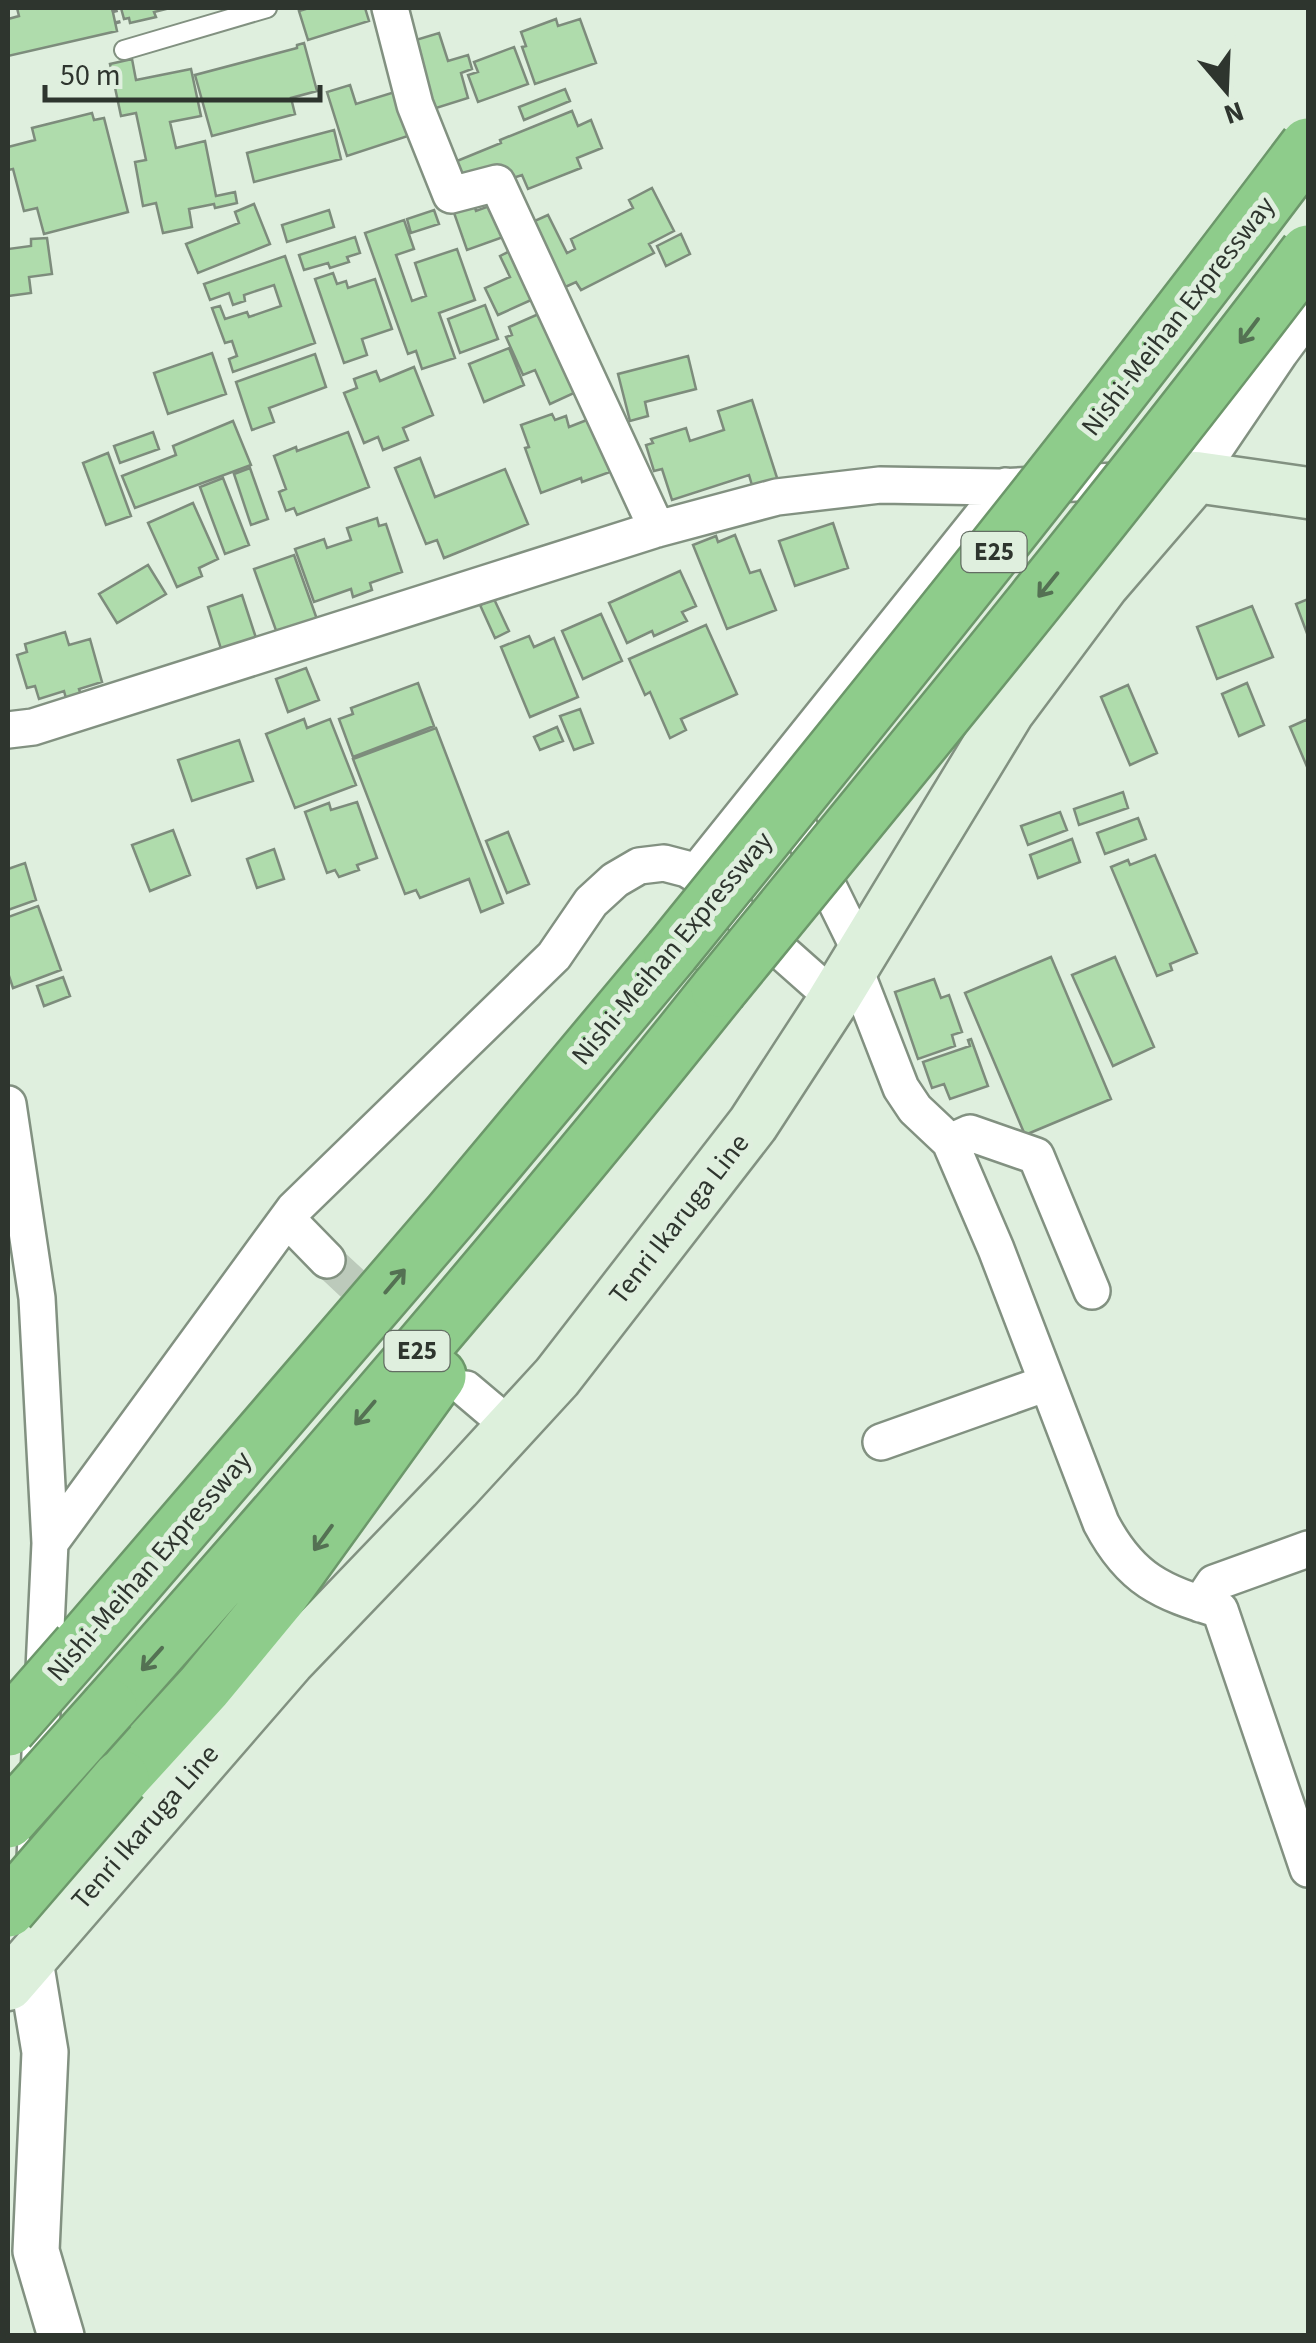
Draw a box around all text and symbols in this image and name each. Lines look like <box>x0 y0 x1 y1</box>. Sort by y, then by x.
scale bar <box>45 40 320 102</box>
north arrow <box>1176 40 1276 140</box>
text: 50 m <box>60 54 121 97</box>
text: N <box>1218 91 1249 135</box>
street label: Nishi-Meihan Expressway <box>1072 188 1284 444</box>
one-way arrow <box>1239 317 1260 344</box>
road number: E25 <box>962 532 1026 572</box>
one-way arrow <box>1037 572 1059 598</box>
street label: Nishi-Meihan Expressway <box>562 822 782 1074</box>
street label: Tenri Ikaruga Line <box>599 1125 759 1313</box>
one-way arrow <box>383 1268 405 1294</box>
road number: E25 <box>384 1331 450 1371</box>
one-way arrow <box>354 1400 376 1426</box>
street label: Nishi-Meihan Expressway <box>37 1442 261 1690</box>
one-way arrow <box>312 1524 333 1552</box>
one-way arrow <box>141 1646 164 1671</box>
street label: Tenri Ikaruga Line <box>62 1736 228 1918</box>

